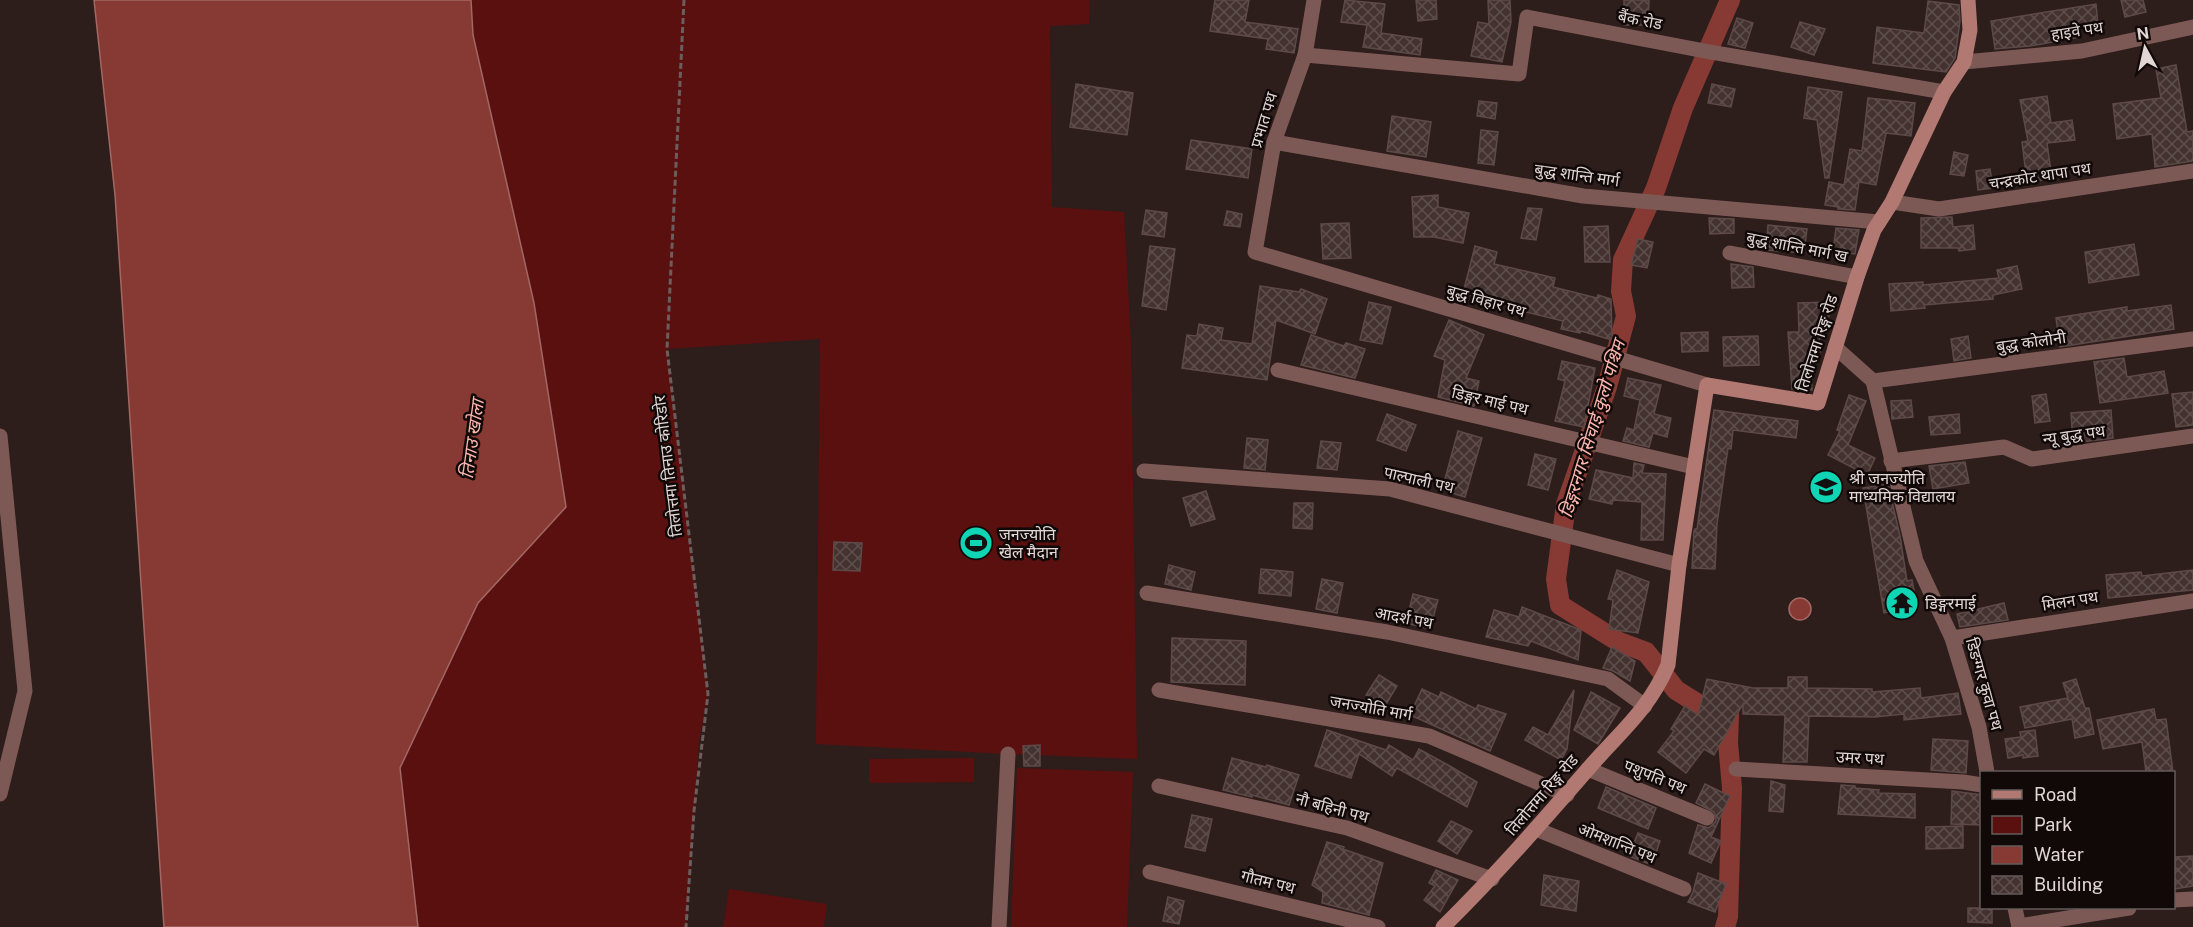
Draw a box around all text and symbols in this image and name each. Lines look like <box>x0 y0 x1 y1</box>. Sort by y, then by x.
street label: बैंक रोड <box>1616 6 1664 34</box>
street label: हाइवे पथ <box>2050 17 2105 44</box>
north arrow <box>2115 18 2175 78</box>
text: N <box>2135 23 2151 44</box>
street label: प्रभात पथ <box>1247 89 1282 150</box>
street label: चन्द्रकोट थापा पथ <box>1988 158 2093 193</box>
street label: बुद्ध शान्ति मार्ग <box>1533 160 1622 191</box>
street label: बुद्ध शान्ति मार्ग ख <box>1745 228 1850 267</box>
street label: बुद्ध विहार पथ <box>1444 281 1528 323</box>
street label: तिलोत्तमा रिङ्ग रोड <box>1792 292 1842 394</box>
street label: बुद्ध कोलोनी <box>1995 328 2068 357</box>
water label: डिङ्गरनगर सिंचाई कुलो पश्चिम <box>1555 335 1631 520</box>
street label: डिङ्गर माई पथ <box>1450 383 1531 419</box>
street label: तिलोत्तमा तिनाउ कोरिडोर <box>650 394 686 538</box>
water label: तिनाउ खोला <box>456 395 488 480</box>
street label: न्यू बुद्ध पथ <box>2041 421 2107 450</box>
street label: पाल्पाली पथ <box>1382 463 1457 497</box>
school or university icon: श्री जनज्योति माध्यमिक विद्यालय <box>1808 469 1844 505</box>
place label: श्री जनज्योति माध्यमिक विद्यालय <box>1849 469 1956 506</box>
sports icon: जनज्योति खेल मैदान <box>958 525 994 561</box>
place label: जनज्योति खेल मैदान <box>999 525 1059 562</box>
temple icon: डिङ्गरमाई <box>1884 585 1920 621</box>
street label: मिलन पथ <box>2041 587 2100 615</box>
place label: डिङ्गरमाई <box>1925 594 1977 613</box>
street label: आदर्श पथ <box>1373 603 1435 633</box>
street label: डिङग्गर कुवा पथ <box>1961 636 2006 733</box>
street label: जनज्योति मार्ग <box>1328 691 1415 725</box>
street label: उमर पथ <box>1835 747 1885 769</box>
street label: तिलोत्तमा रिङ्ग रोड <box>1502 750 1583 839</box>
street label: पशुपति पथ <box>1621 756 1690 799</box>
legend <box>1980 771 2175 909</box>
text: Road <box>2034 784 2077 805</box>
street label: नौ बहिनी पथ <box>1293 789 1371 827</box>
text: Park <box>2034 814 2072 835</box>
street label: ओमशान्ति पथ <box>1575 819 1659 868</box>
text: Water <box>2034 844 2084 865</box>
street label: गौतम पथ <box>1239 866 1298 898</box>
text: Building <box>2034 874 2103 895</box>

